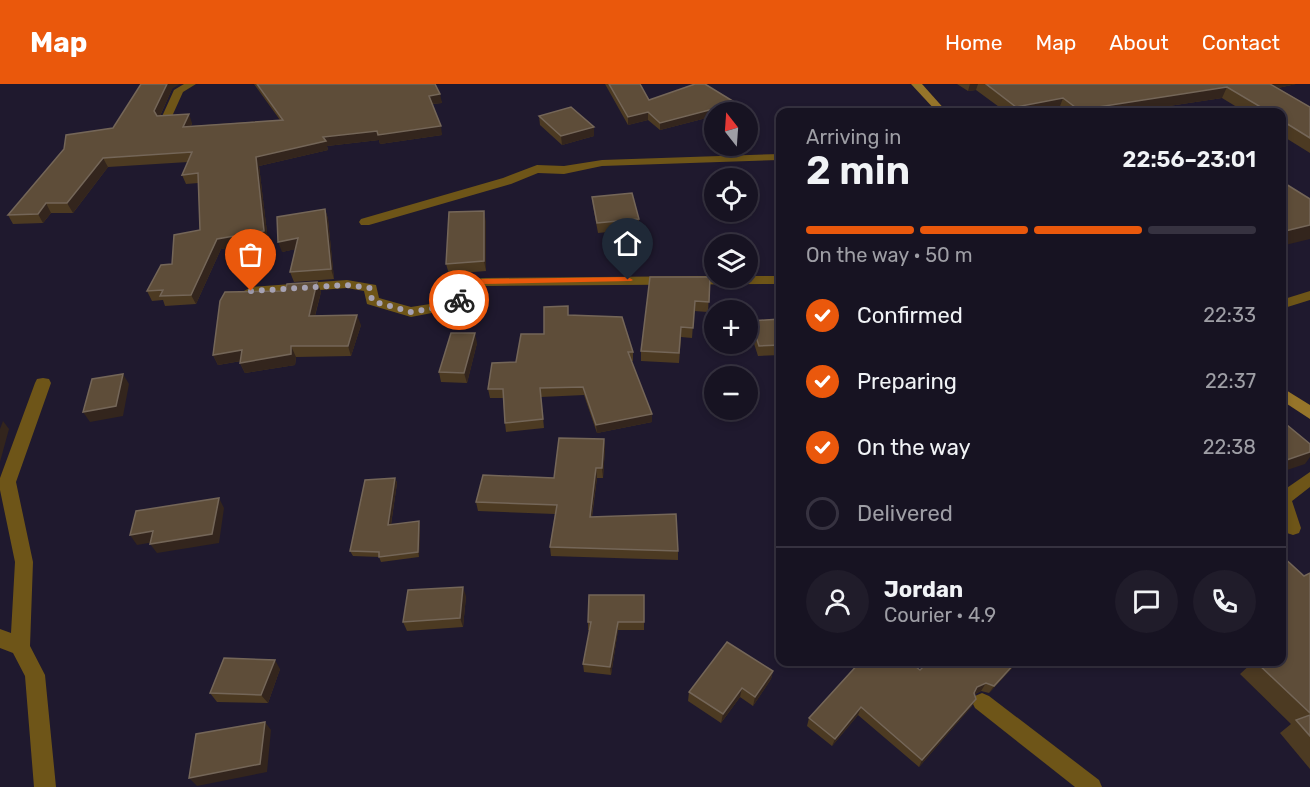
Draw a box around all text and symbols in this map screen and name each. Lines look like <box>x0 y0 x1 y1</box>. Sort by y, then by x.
text: Map <box>30 26 87 59</box>
text: Home <box>945 30 1002 55</box>
text: Map <box>1035 30 1076 55</box>
text: About <box>1109 30 1169 55</box>
text: Contact <box>1202 30 1280 55</box>
north arrow <box>704 102 758 156</box>
map controls <box>704 102 758 420</box>
text: Arriving in <box>806 125 901 149</box>
text: 22:56–23:01 <box>1122 146 1256 173</box>
text: 2 min <box>806 148 910 194</box>
button: locate <box>704 168 758 222</box>
pin <box>602 218 653 280</box>
icon: home <box>611 227 644 260</box>
pin <box>225 229 276 291</box>
button: layers <box>704 234 758 288</box>
icon: bag <box>234 238 267 271</box>
text: On the way · 50 m <box>806 243 973 267</box>
courier <box>429 270 489 330</box>
icon: bike <box>443 284 476 317</box>
icon: check <box>806 299 839 332</box>
button: + <box>704 300 758 354</box>
text: Confirmed <box>857 302 963 329</box>
text: 22:33 <box>1203 303 1256 327</box>
icon: check <box>806 365 839 398</box>
button: − <box>704 366 758 420</box>
text: Preparing <box>857 368 957 395</box>
text: 22:37 <box>1205 369 1256 393</box>
icon: check <box>806 431 839 464</box>
text: On the way <box>857 434 971 461</box>
text: 22:38 <box>1203 435 1256 459</box>
text: Delivered <box>857 500 953 527</box>
button: person <box>806 570 869 633</box>
button: chat <box>1115 570 1178 633</box>
button: phone <box>1193 570 1256 633</box>
text: Jordan <box>884 576 963 603</box>
text: Courier · 4.9 <box>884 603 996 627</box>

